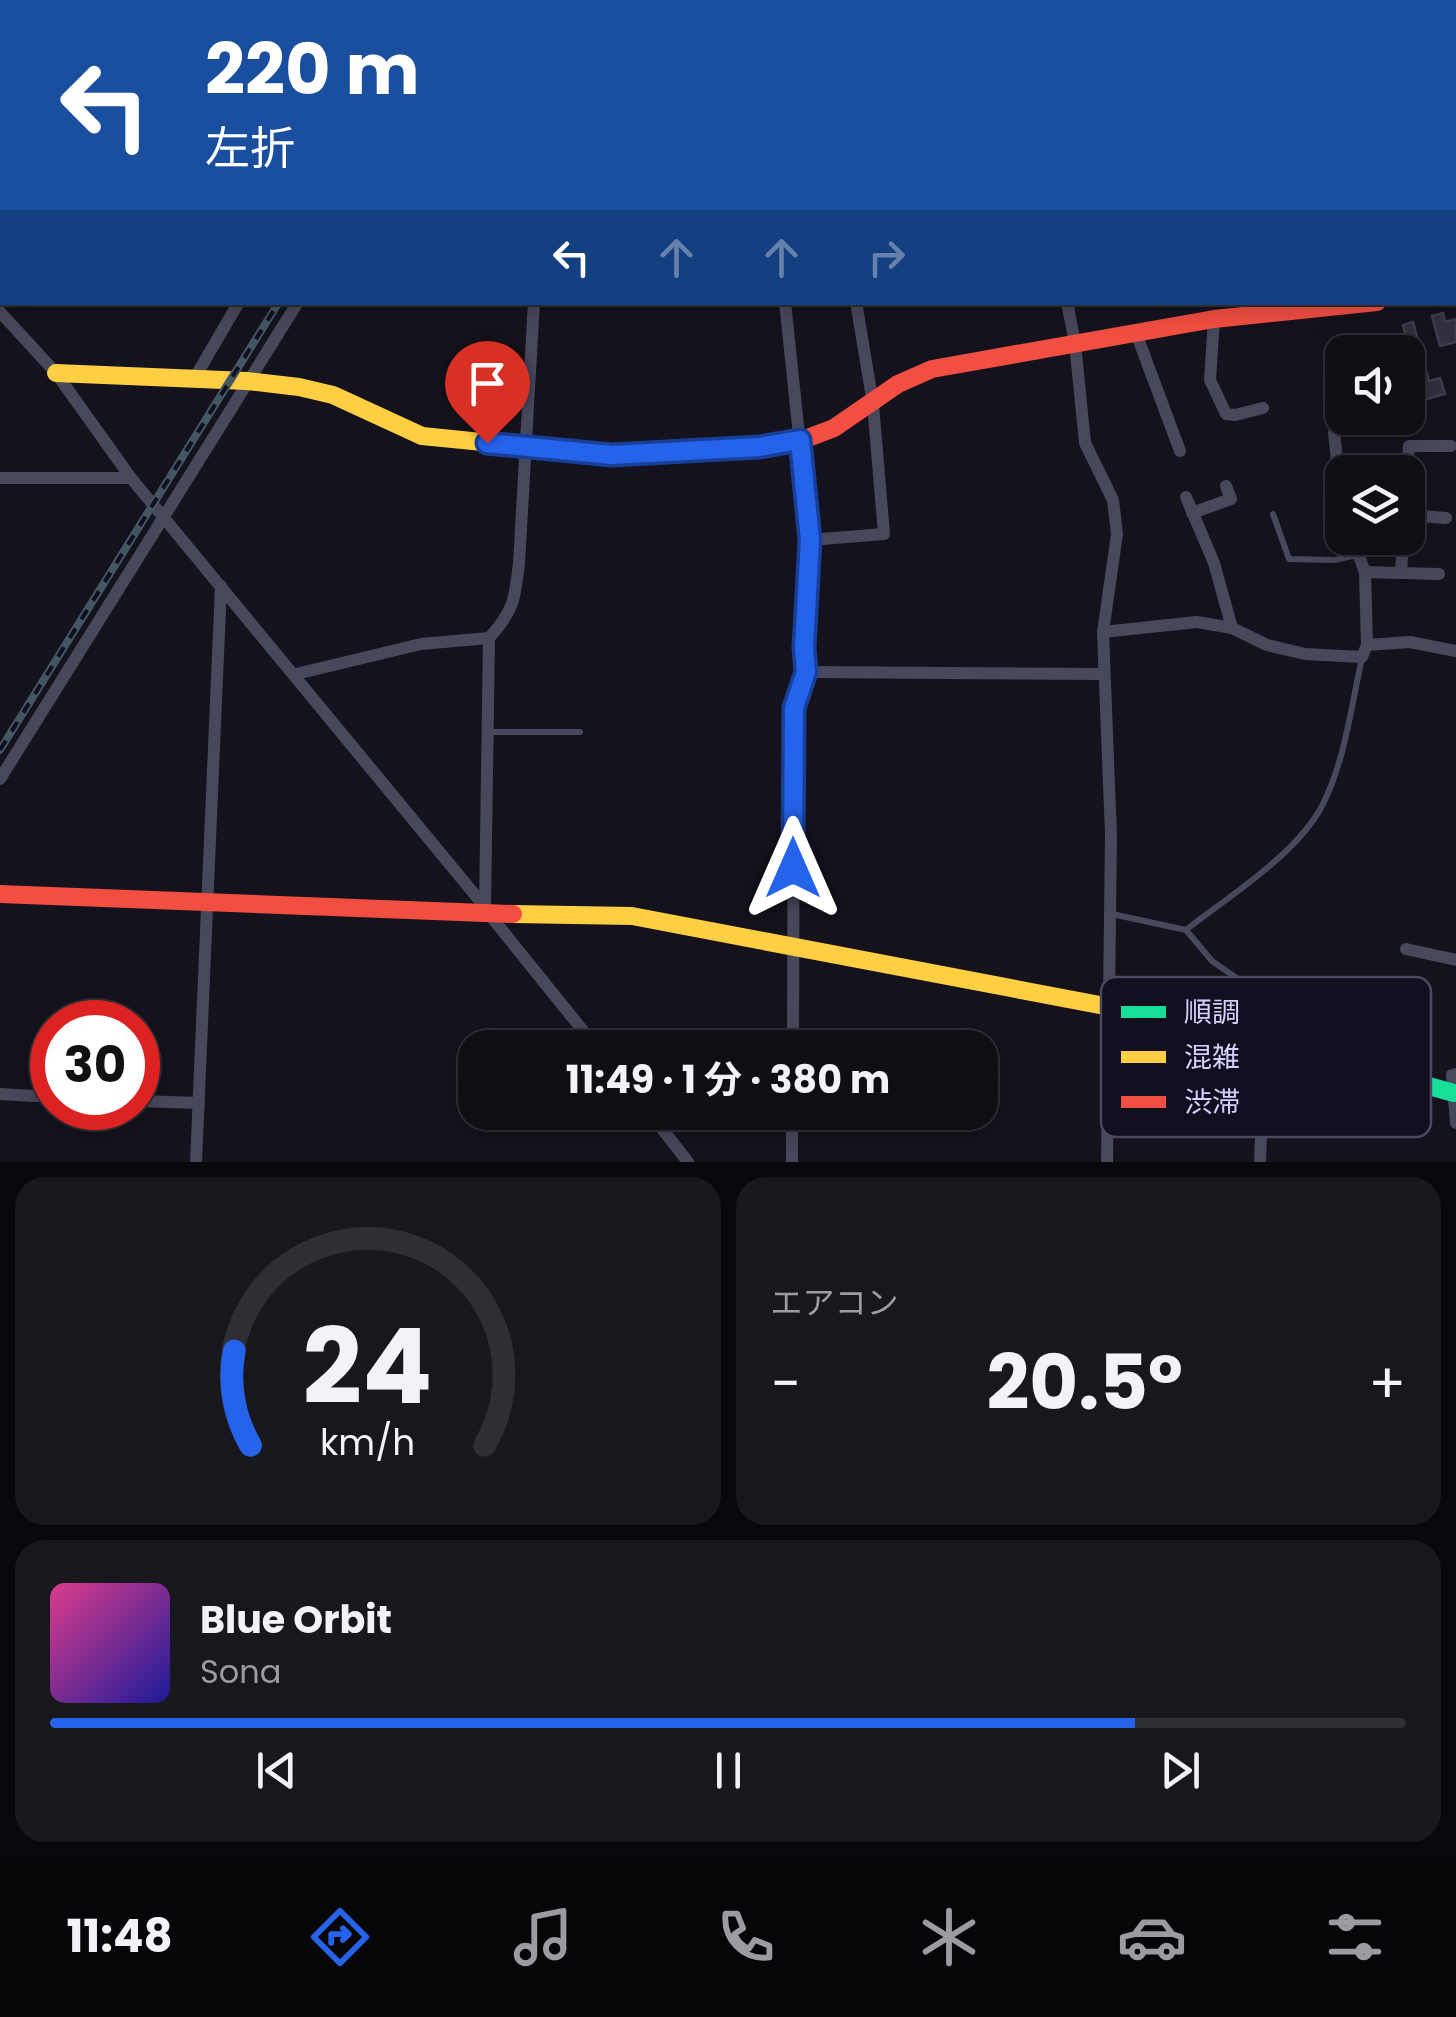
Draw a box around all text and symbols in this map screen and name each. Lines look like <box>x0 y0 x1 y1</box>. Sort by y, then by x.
text: 220 m <box>205 20 420 119</box>
icon: left <box>40 40 170 170</box>
text: 左折 <box>205 117 295 180</box>
icon: left <box>544 230 599 285</box>
icon: ahead <box>649 230 704 285</box>
icon: ahead <box>754 230 809 285</box>
icon: right <box>859 230 914 285</box>
map controls <box>1325 335 1425 555</box>
button: sound <box>1325 335 1425 435</box>
pin <box>445 341 530 444</box>
icon: arrive <box>460 356 515 411</box>
button: layers <box>1325 455 1425 555</box>
position arrow <box>741 816 845 920</box>
legend <box>1101 977 1431 1137</box>
text: 順調 <box>1184 993 1240 1032</box>
speed limit sign: 30 <box>30 1000 160 1130</box>
text: 混雑 <box>1184 1038 1240 1077</box>
text: 11:49 · 1 分 · 380 m <box>566 1053 890 1106</box>
text: 渋滞 <box>1184 1083 1240 1122</box>
text: エアコン <box>771 1280 899 1325</box>
text: 24 <box>303 1294 433 1439</box>
text: 20.5° <box>986 1330 1183 1435</box>
text: − <box>771 1345 801 1422</box>
text: + <box>1368 1345 1406 1422</box>
text: km/h <box>320 1417 415 1468</box>
text: Blue Orbit <box>200 1593 392 1646</box>
text: Sona <box>200 1649 281 1694</box>
icon: previous <box>249 1743 304 1798</box>
icon: pause <box>701 1743 756 1798</box>
icon: next <box>1153 1743 1208 1798</box>
icon: directions <box>305 1902 375 1972</box>
icon: music <box>508 1902 578 1972</box>
icon: phone <box>711 1902 781 1972</box>
icon: climate <box>914 1902 984 1972</box>
icon: car <box>1117 1902 1187 1972</box>
icon: filters <box>1320 1902 1390 1972</box>
text: 11:48 <box>66 1905 173 1968</box>

